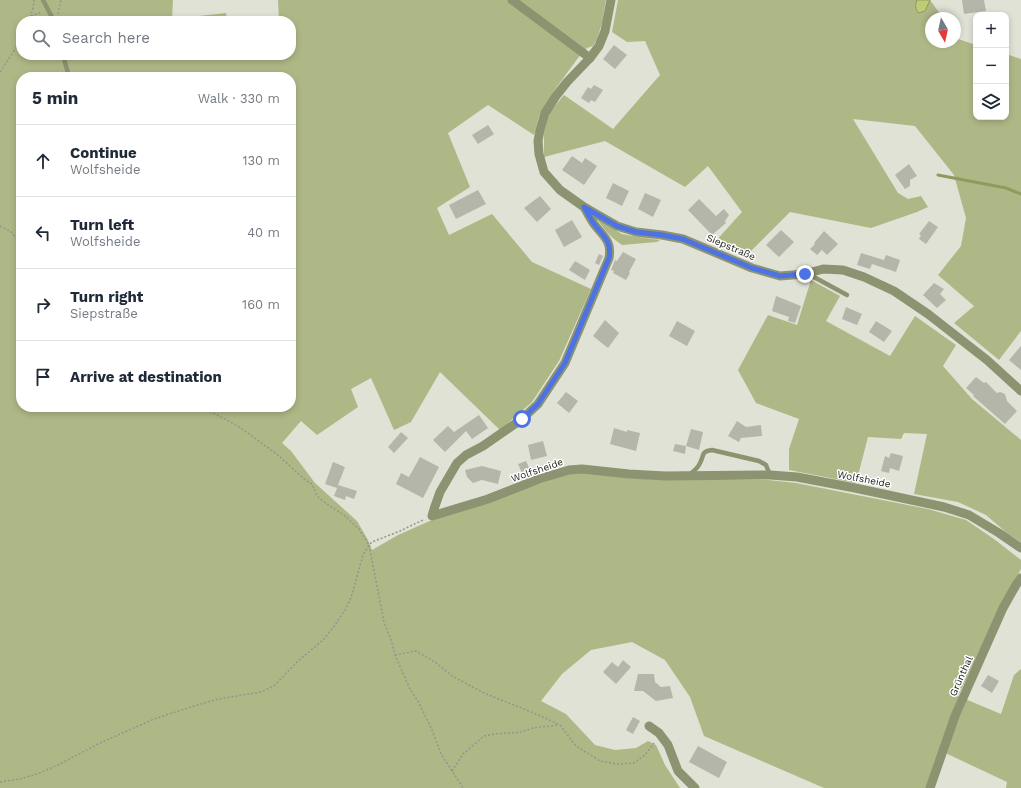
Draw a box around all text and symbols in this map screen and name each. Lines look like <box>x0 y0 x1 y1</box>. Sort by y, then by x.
north arrow <box>925 12 961 48</box>
map controls <box>973 12 1009 120</box>
button: + <box>973 12 1009 48</box>
search box <box>16 16 296 60</box>
icon: search <box>30 27 52 49</box>
text: Search here <box>62 29 150 47</box>
button: − <box>973 48 1009 84</box>
button: layers <box>973 84 1009 120</box>
text: 5 min <box>32 88 78 108</box>
text: Walk · 330 m <box>198 91 280 106</box>
text: Continue <box>70 144 137 162</box>
icon: ahead <box>32 150 54 172</box>
text: 130 m <box>242 153 280 168</box>
text: Wolfsheide <box>70 162 140 177</box>
text: Turn left <box>70 216 134 234</box>
icon: left <box>32 222 54 244</box>
text: 40 m <box>247 225 280 240</box>
street label: Siepstraße <box>705 232 757 262</box>
text: Wolfsheide <box>70 234 140 249</box>
route end <box>796 265 814 283</box>
text: Turn right <box>70 288 143 306</box>
icon: right <box>32 294 54 316</box>
text: 160 m <box>242 297 280 312</box>
text: Siepstraße <box>70 306 138 321</box>
icon: arrive <box>32 366 54 388</box>
text: Arrive at destination <box>70 368 222 386</box>
route start <box>513 410 531 428</box>
street label: Wolfsheide <box>510 456 565 484</box>
street label: Wolfsheide <box>836 468 892 490</box>
street label: Grünthal <box>947 654 975 698</box>

